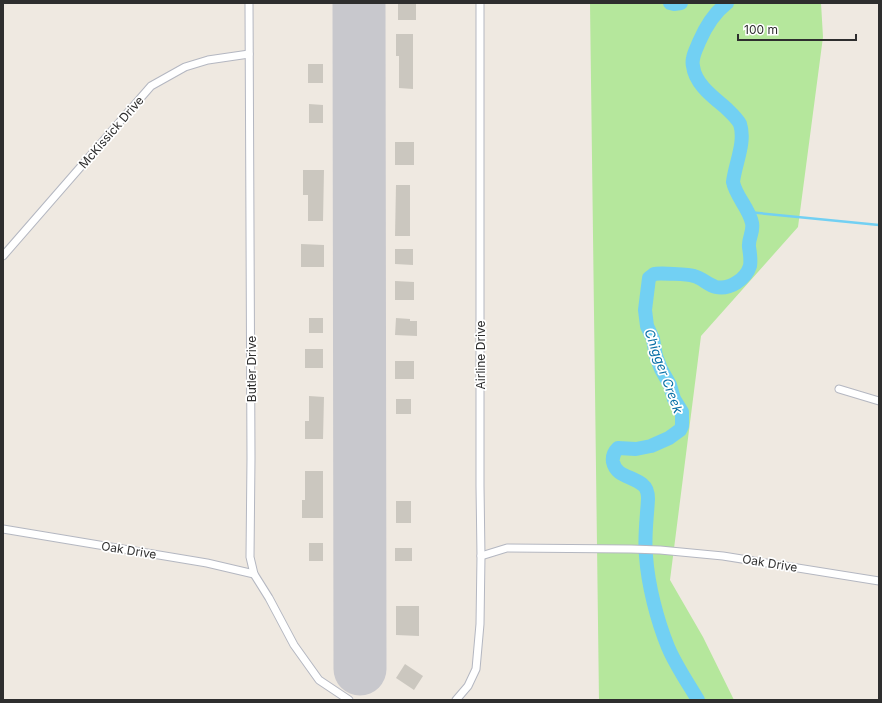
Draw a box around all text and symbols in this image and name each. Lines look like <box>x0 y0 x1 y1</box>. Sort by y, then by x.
scale bar <box>738 16 856 42</box>
text: 100 m <box>744 22 778 37</box>
street label: McKissick Drive <box>75 93 147 171</box>
street label: Airline Drive <box>473 320 488 390</box>
water label: Chigger Creek <box>641 327 687 416</box>
street label: Butler Drive <box>244 336 259 402</box>
street label: Oak Drive <box>100 538 158 562</box>
street label: Oak Drive <box>741 551 799 575</box>

